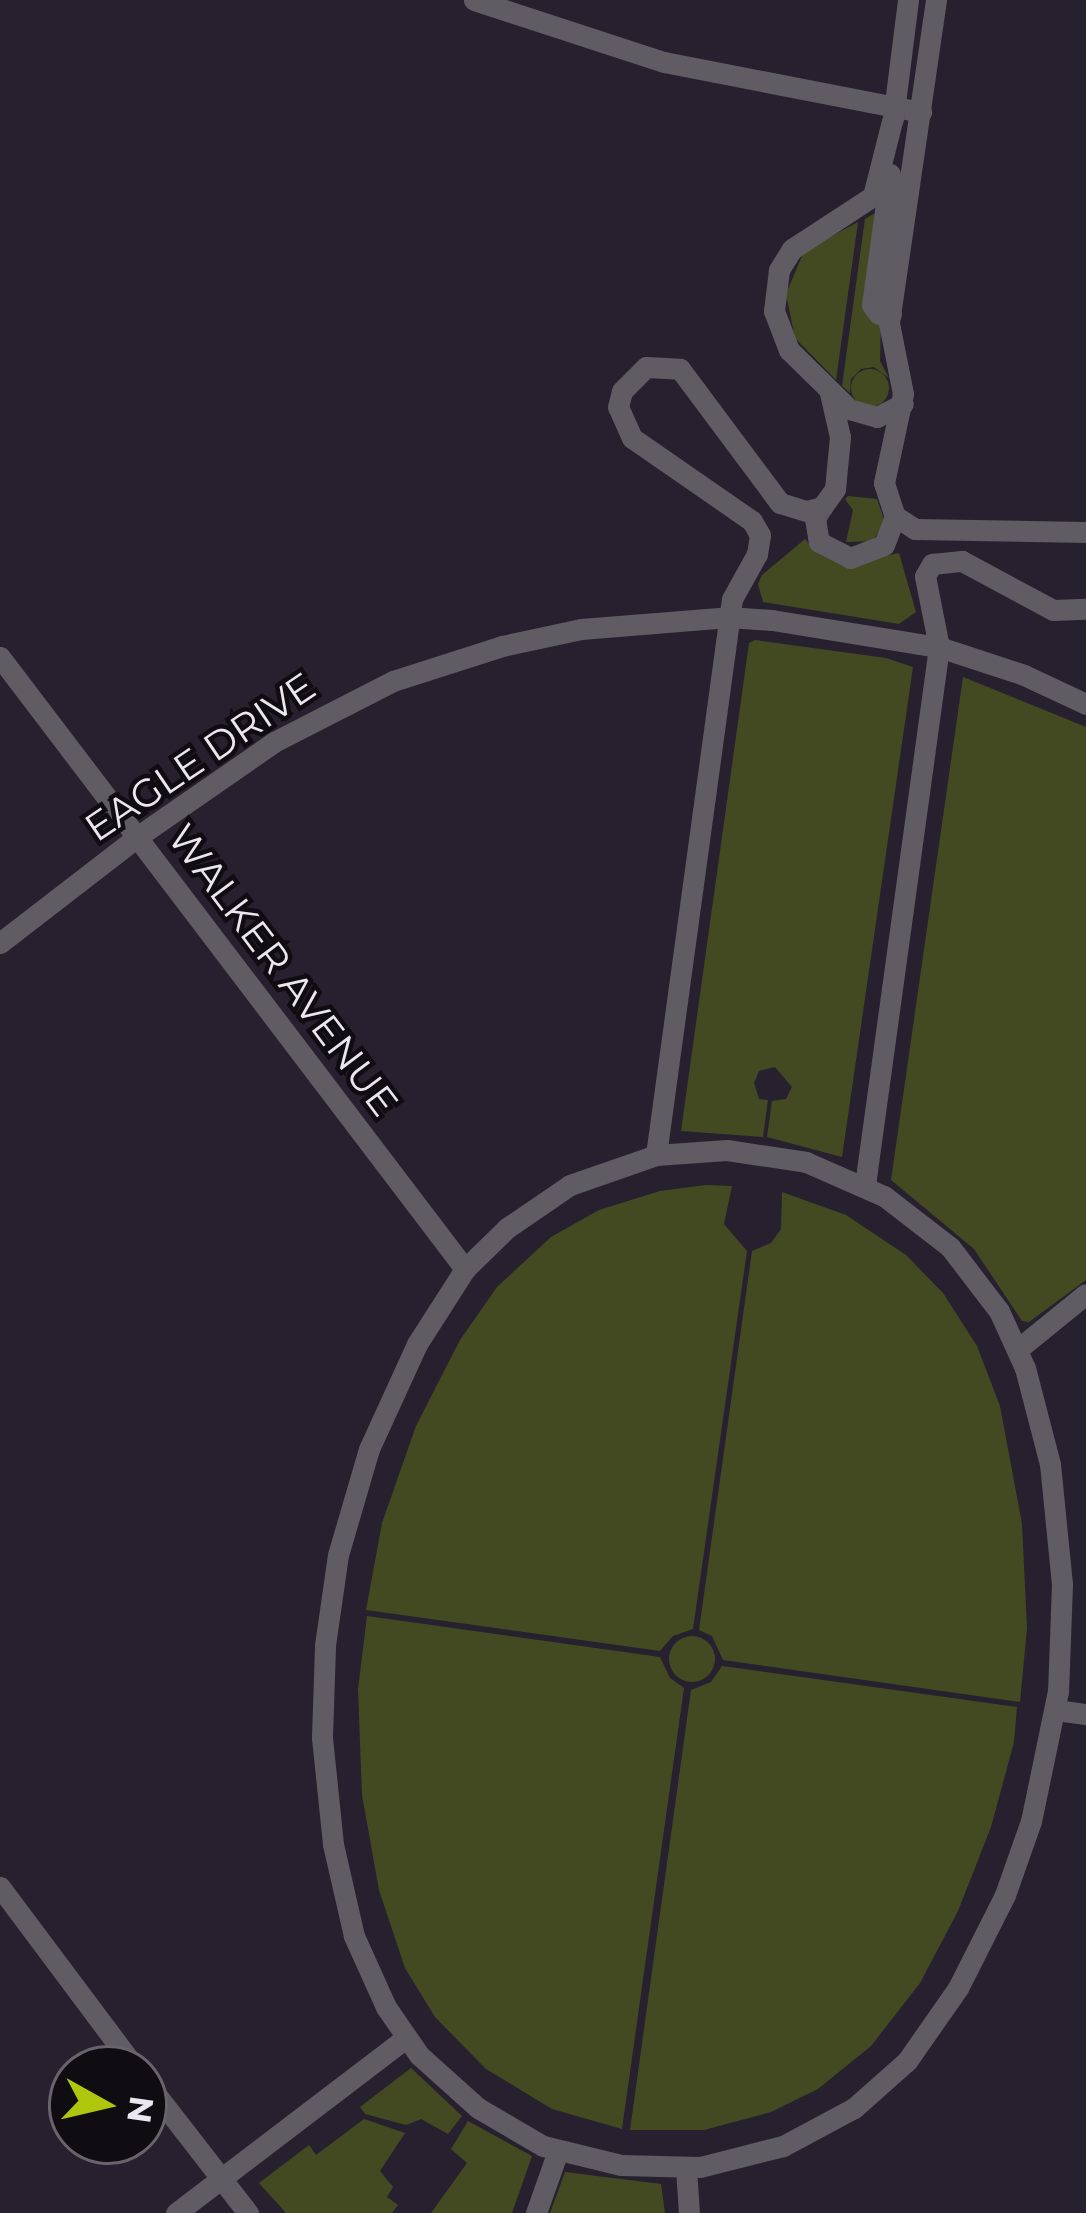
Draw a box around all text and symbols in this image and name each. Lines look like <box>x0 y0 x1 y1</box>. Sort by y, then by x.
street label: EAGLE DRIVE <box>76 663 324 851</box>
street label: WALKER AVENUE <box>158 815 408 1125</box>
north arrow <box>48 2045 168 2165</box>
text: N <box>119 2094 162 2126</box>

